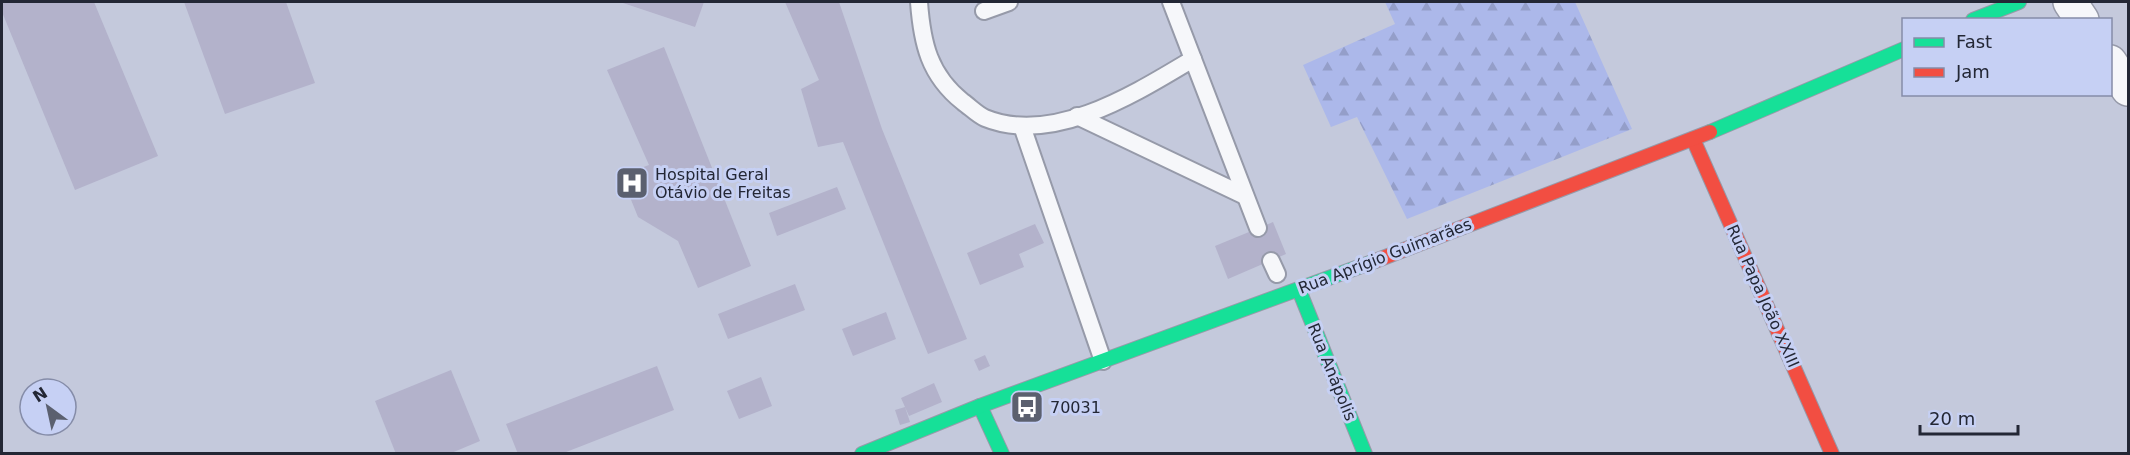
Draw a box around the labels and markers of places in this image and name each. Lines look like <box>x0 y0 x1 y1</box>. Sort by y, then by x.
hospital icon: Hospital Geral Otávio de Freitas <box>614 165 650 201</box>
place label: Hospital Geral Otávio de Freitas <box>655 165 791 202</box>
bus stop icon: 70031 <box>1009 389 1045 425</box>
place label: 70031 <box>1050 398 1101 417</box>

